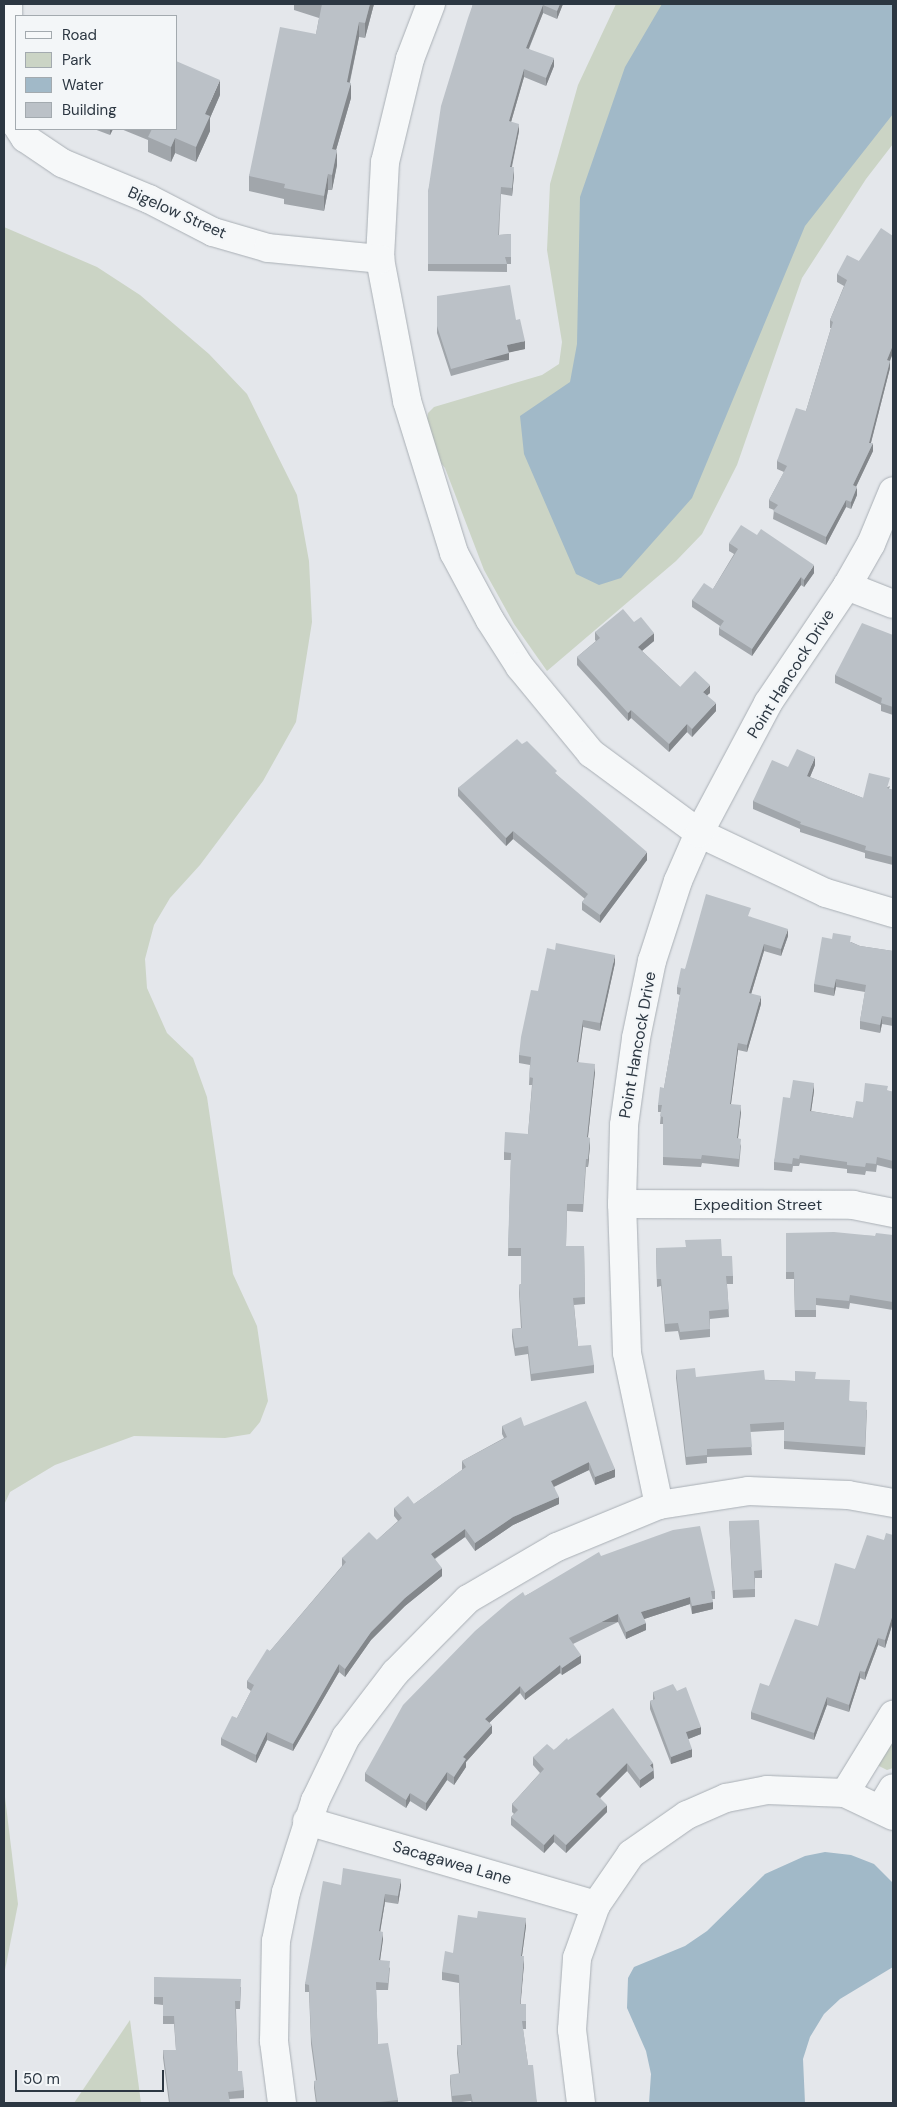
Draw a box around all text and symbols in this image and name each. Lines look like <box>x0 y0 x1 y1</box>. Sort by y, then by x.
legend <box>15 15 178 130</box>
text: Road <box>62 25 97 45</box>
text: Park <box>62 50 92 70</box>
text: Water <box>62 75 103 95</box>
text: Building <box>62 100 117 120</box>
street label: Bigelow Street <box>125 183 229 243</box>
street label: Point Hancock Drive <box>743 606 839 742</box>
street label: Point Hancock Drive <box>616 970 660 1120</box>
street label: Expedition Street <box>694 1195 822 1215</box>
street label: Sacagawea Lane <box>390 1837 514 1889</box>
scale bar <box>18 2060 166 2092</box>
text: 50 m <box>23 2069 60 2089</box>

